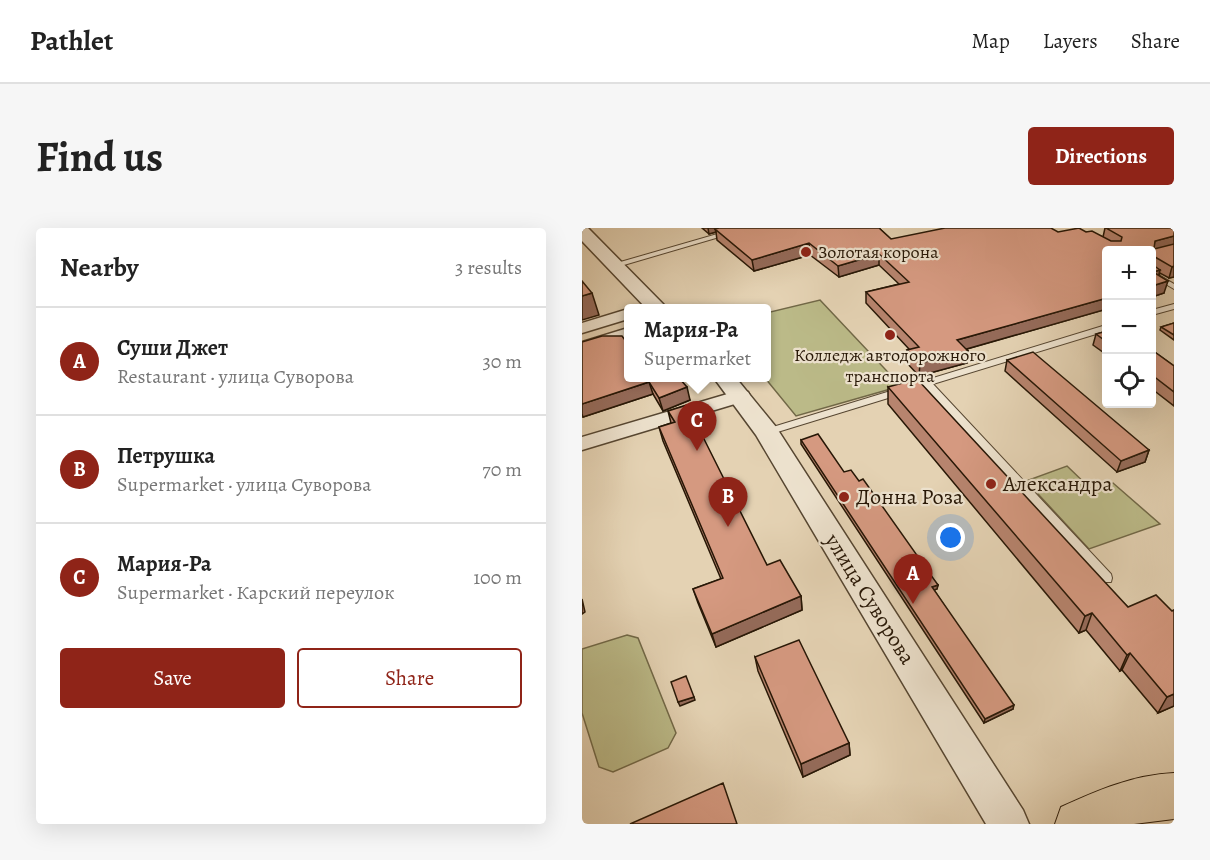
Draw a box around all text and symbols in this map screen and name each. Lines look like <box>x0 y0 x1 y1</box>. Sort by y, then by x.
text: Pathlet <box>30 22 113 60</box>
text: Map <box>971 27 1010 55</box>
text: Layers <box>1043 27 1098 55</box>
text: Share <box>1131 27 1180 55</box>
button: Directions <box>1028 127 1174 185</box>
text: Find us <box>36 128 163 185</box>
place label: Золотая корона <box>818 240 939 264</box>
marker: Золотая корона <box>799 245 813 259</box>
map controls <box>1102 246 1156 408</box>
button: + <box>1102 246 1156 300</box>
text: Nearby <box>60 250 139 285</box>
text: 3 results <box>455 254 522 281</box>
button: − <box>1102 300 1156 354</box>
popup <box>624 304 771 382</box>
text: Мария-Ра <box>644 315 738 345</box>
marker: Колледж автодорожного транспорта <box>883 328 897 342</box>
text: Суши Джет <box>117 333 228 363</box>
place label: Колледж автодорожного транспорта <box>794 343 986 388</box>
text: Supermarket <box>644 345 751 372</box>
text: A <box>73 348 86 375</box>
text: 30 m <box>482 348 522 375</box>
button: locate <box>1102 354 1156 408</box>
text: Restaurant · улица Суворова <box>117 363 354 390</box>
pin: C <box>678 402 716 451</box>
text: Петрушка <box>117 441 215 471</box>
text: B <box>73 456 86 483</box>
text: 70 m <box>482 456 522 483</box>
place label: Александра <box>1002 469 1113 499</box>
text: Supermarket · улица Суворова <box>117 471 372 498</box>
marker: Александра <box>984 477 998 491</box>
pin: B <box>708 478 748 527</box>
place label: Донна Роза <box>856 482 964 512</box>
marker: Донна Роза <box>837 490 851 504</box>
your location <box>936 523 965 552</box>
street label: улица Суворова <box>817 527 923 671</box>
text: Мария-Ра <box>117 549 211 579</box>
pin: A <box>894 554 932 604</box>
text: C <box>73 564 86 591</box>
text: 100 m <box>473 564 522 591</box>
text: Supermarket · Карский переулок <box>117 579 395 606</box>
button: Save <box>60 648 285 708</box>
button: Share <box>297 648 522 708</box>

